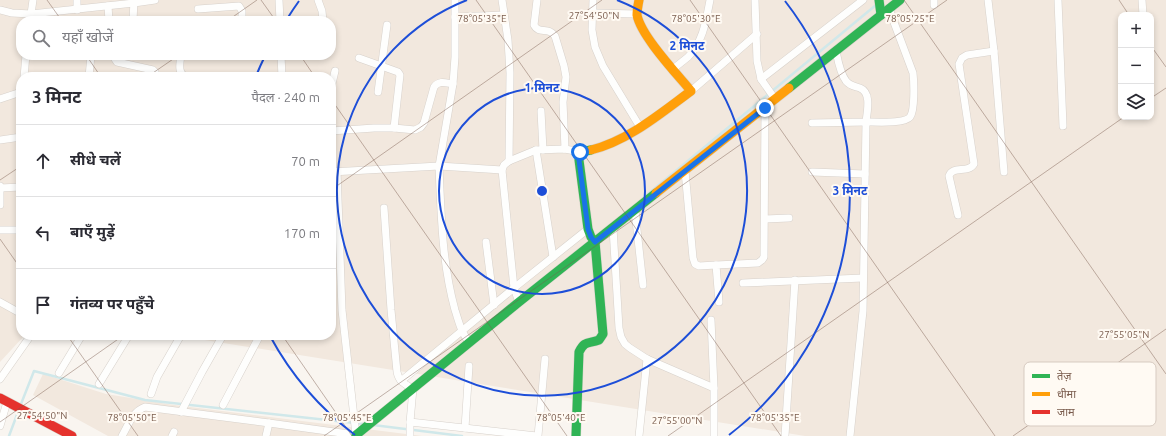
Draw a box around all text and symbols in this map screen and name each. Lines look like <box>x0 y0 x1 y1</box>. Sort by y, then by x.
text: 27°54'50"N <box>569 10 619 21</box>
map controls <box>1118 12 1154 120</box>
button: + <box>1118 12 1154 48</box>
text: 78°05'35"E <box>457 13 507 24</box>
text: 78°05'30"E <box>671 13 721 24</box>
text: 78°05'25"E <box>885 13 935 24</box>
search box <box>16 16 336 60</box>
icon: search <box>30 27 52 49</box>
text: यहाँ खोजें <box>62 28 113 45</box>
text: 2 मिनट <box>670 38 705 52</box>
button: − <box>1118 48 1154 84</box>
text: 1 मिनट <box>525 80 560 94</box>
button: layers <box>1118 84 1154 120</box>
text: 3 मिनट <box>32 87 81 106</box>
text: पैदल · 240 m <box>252 90 320 104</box>
route end <box>756 99 774 117</box>
route start <box>571 143 589 161</box>
icon: ahead <box>32 150 54 172</box>
text: सीधे चलें <box>70 151 121 168</box>
text: 70 m <box>291 154 320 168</box>
text: 3 मिनट <box>833 183 868 197</box>
centre of rings <box>535 184 549 198</box>
icon: left <box>32 222 54 244</box>
text: बाएँ मुड़ें <box>70 223 115 240</box>
text: 170 m <box>284 226 320 240</box>
icon: arrive <box>32 294 54 316</box>
text: गंतव्य पर पहुँचे <box>70 295 154 312</box>
text: 27°55'05"N <box>1099 329 1149 340</box>
legend <box>1024 362 1156 426</box>
text: तेज़ <box>1057 370 1072 382</box>
text: धीमा <box>1057 388 1076 400</box>
text: जाम <box>1057 406 1075 418</box>
text: 27°54'50"N <box>17 410 67 421</box>
text: 78°05'50"E <box>107 412 157 423</box>
text: 78°05'45"E <box>322 412 372 423</box>
text: 78°05'40"E <box>536 412 586 423</box>
text: 78°05'35"E <box>750 412 800 423</box>
text: 27°55'00"N <box>652 415 702 426</box>

